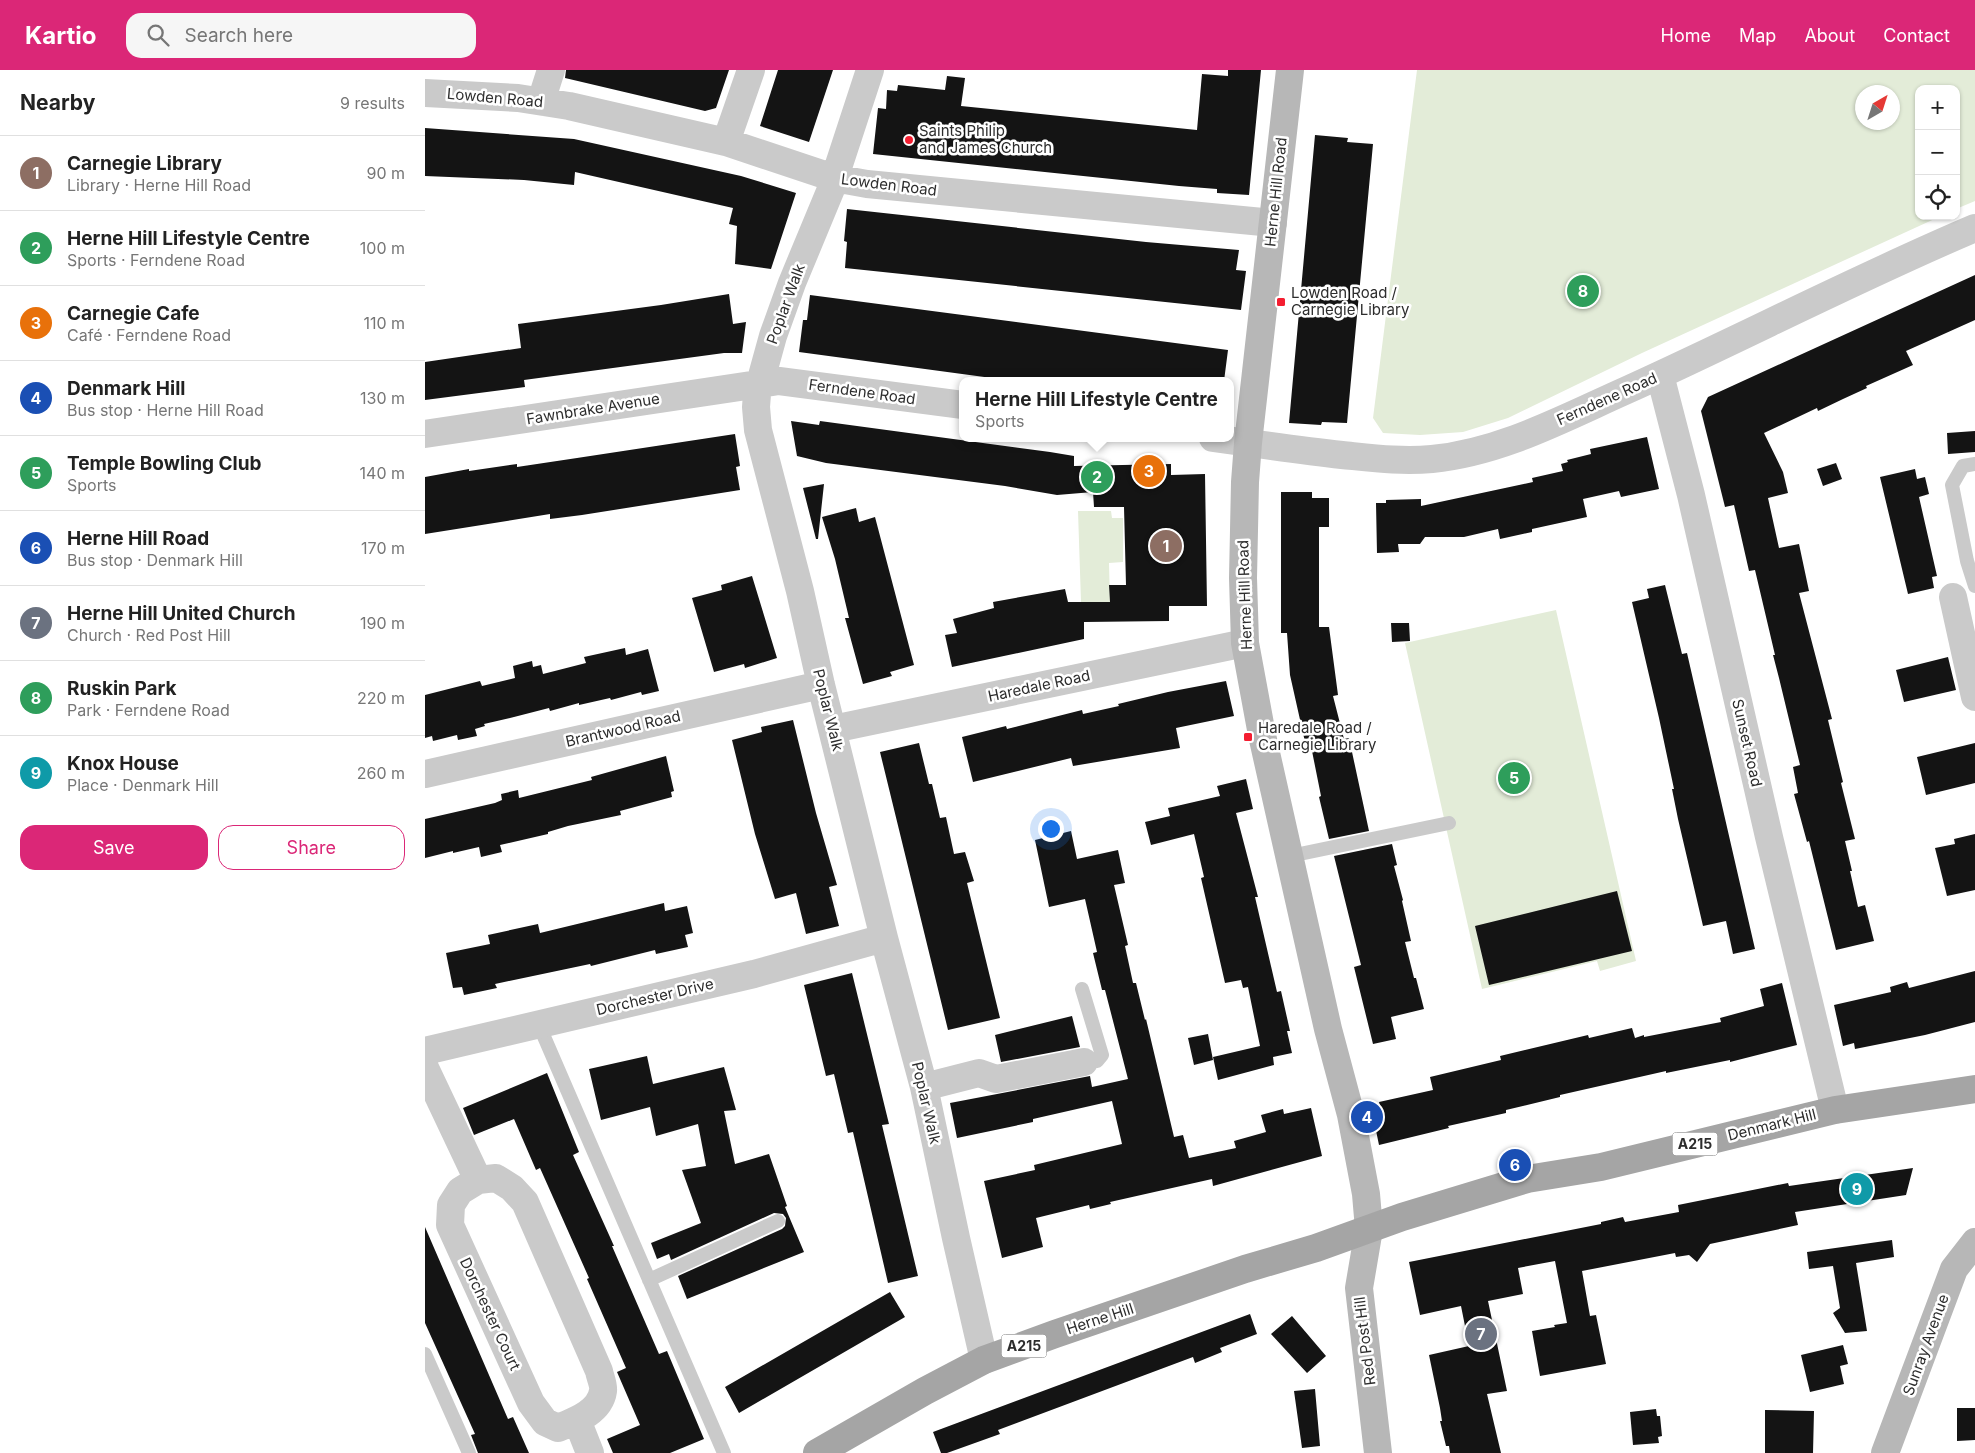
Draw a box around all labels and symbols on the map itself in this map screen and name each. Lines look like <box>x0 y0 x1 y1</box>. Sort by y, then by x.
street label: Lowden Road <box>446 84 544 111</box>
north arrow <box>1855 85 1900 130</box>
place label: Saints Philip and James Church <box>919 121 1052 157</box>
marker: Saints Philip and James Church <box>903 134 915 146</box>
street label: Herne Hill Road <box>1260 136 1291 248</box>
street label: Lowden Road <box>840 169 938 200</box>
street label: Poplar Walk <box>762 260 809 347</box>
pin: 8 <box>1567 272 1599 310</box>
place label: Lowden Road / Carnegie Library <box>1291 283 1410 319</box>
marker: Lowden Road / Carnegie Library <box>1275 296 1287 308</box>
street label: Ferndene Road <box>1554 368 1660 429</box>
street label: Ferndene Road <box>807 375 917 408</box>
street label: Fawnbrake Avenue <box>525 389 661 428</box>
pin: 3 <box>1133 452 1165 490</box>
pin: 2 <box>1081 458 1113 496</box>
pin: 1 <box>1150 527 1182 565</box>
street label: Herne Hill Road <box>1233 540 1256 650</box>
street label: Haredale Road <box>986 665 1092 706</box>
street label: Poplar Walk <box>809 667 848 754</box>
street label: Sunset Road <box>1728 697 1767 789</box>
street label: Brantwood Road <box>564 706 682 751</box>
place label: Haredale Road / Carnegie Library <box>1258 718 1377 754</box>
marker: Haredale Road / Carnegie Library <box>1242 731 1254 743</box>
pin: 5 <box>1498 759 1530 797</box>
your location <box>1038 816 1064 842</box>
street label: Dorchester Drive <box>594 974 715 1019</box>
street label: Poplar Walk <box>908 1060 945 1147</box>
pin: 4 <box>1351 1098 1383 1136</box>
street label: Denmark Hill <box>1726 1104 1818 1145</box>
road number: A215 <box>1673 1132 1717 1156</box>
pin: 6 <box>1499 1146 1531 1184</box>
pin: 9 <box>1841 1170 1873 1208</box>
street label: Dorchester Court <box>456 1254 525 1373</box>
street label: Sunray Avenue <box>1898 1292 1953 1398</box>
street label: Red Post Hill <box>1350 1296 1379 1386</box>
street label: Herne Hill <box>1064 1299 1136 1338</box>
pin: 7 <box>1465 1315 1497 1353</box>
road number: A215 <box>1001 1334 1047 1358</box>

